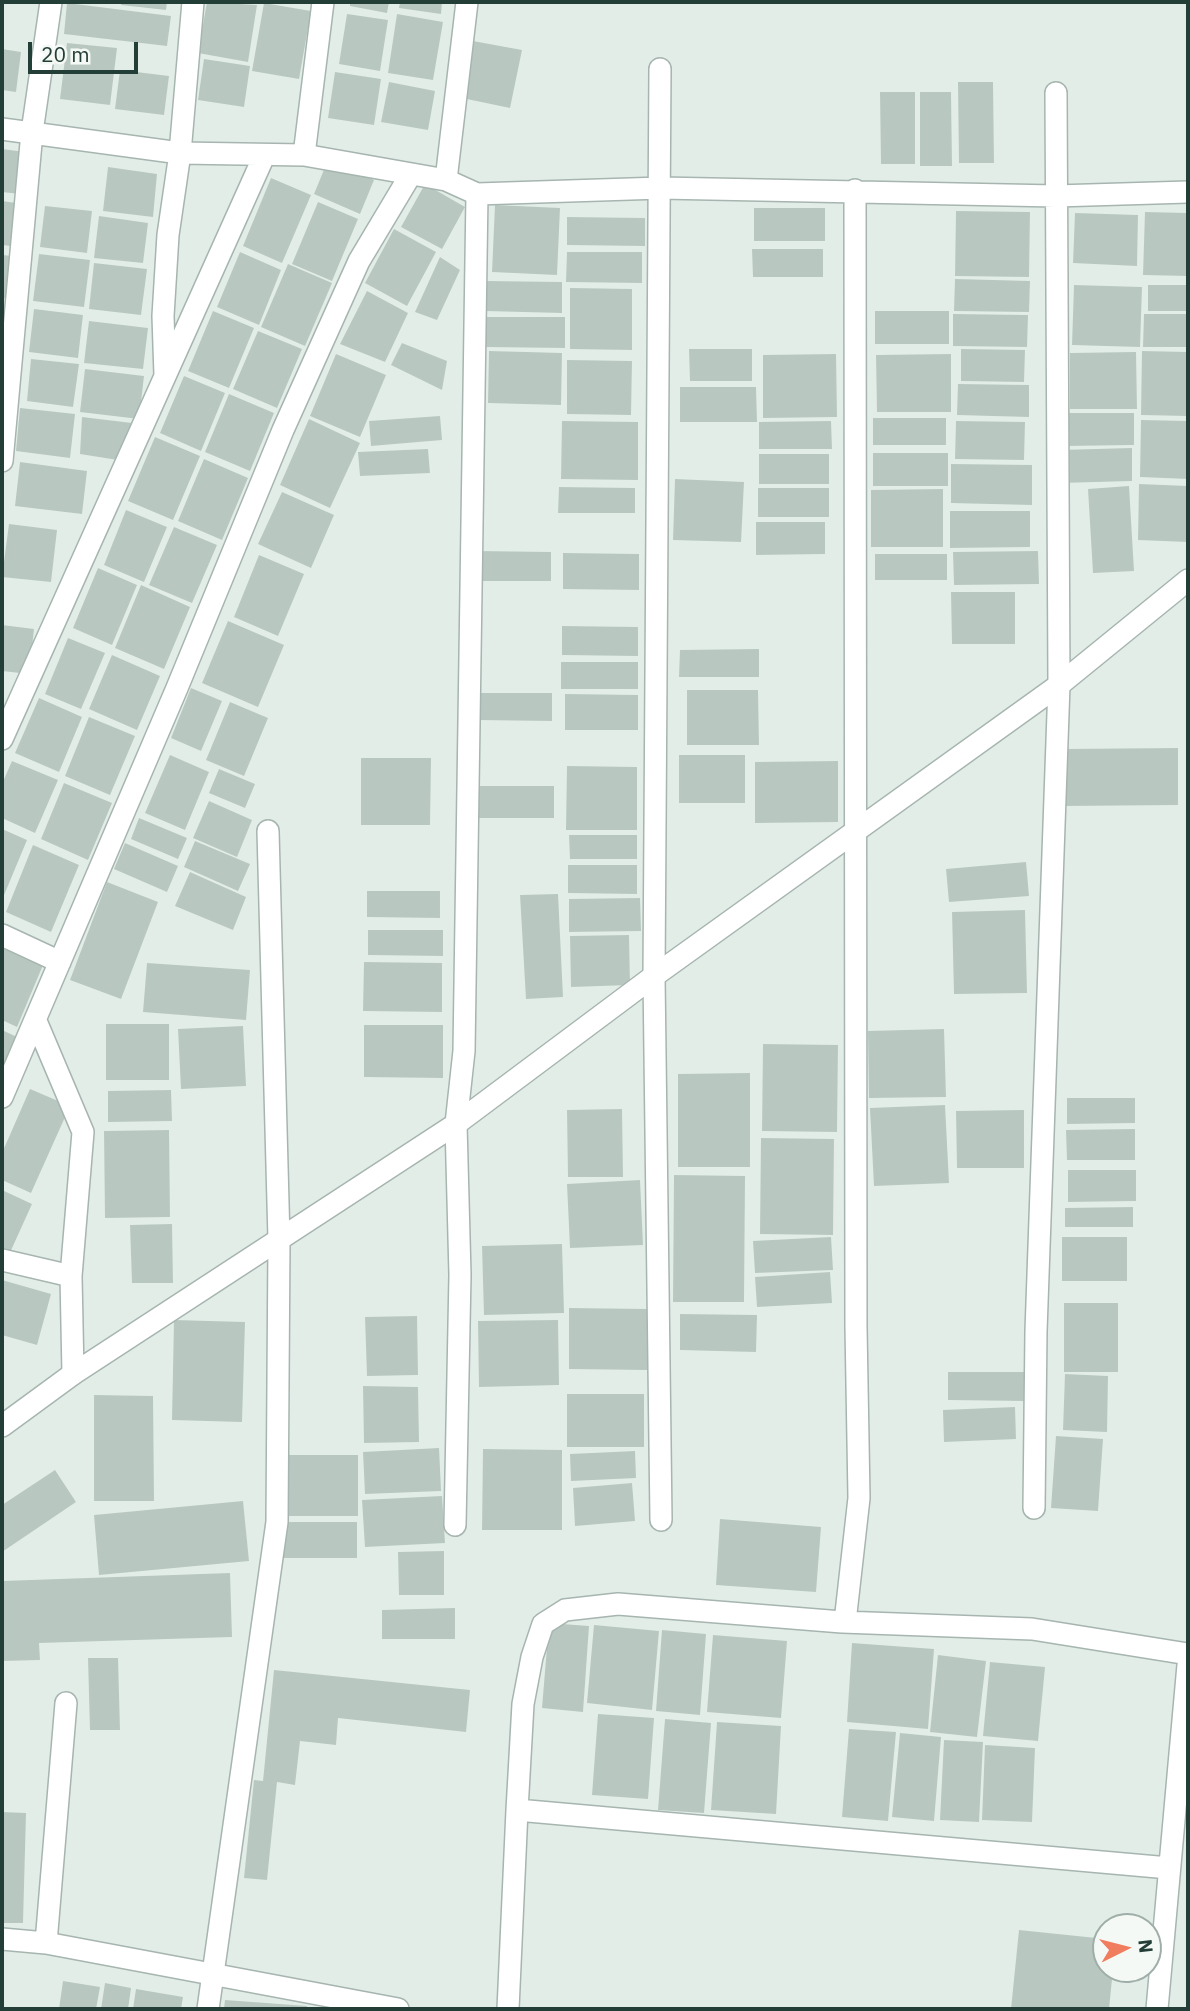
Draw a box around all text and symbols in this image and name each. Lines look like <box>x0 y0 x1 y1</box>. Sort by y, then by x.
scale bar <box>32 28 142 72</box>
text: 20 m <box>41 40 90 68</box>
north arrow <box>1092 1913 1162 1983</box>
text: N <box>1133 1938 1159 1954</box>

